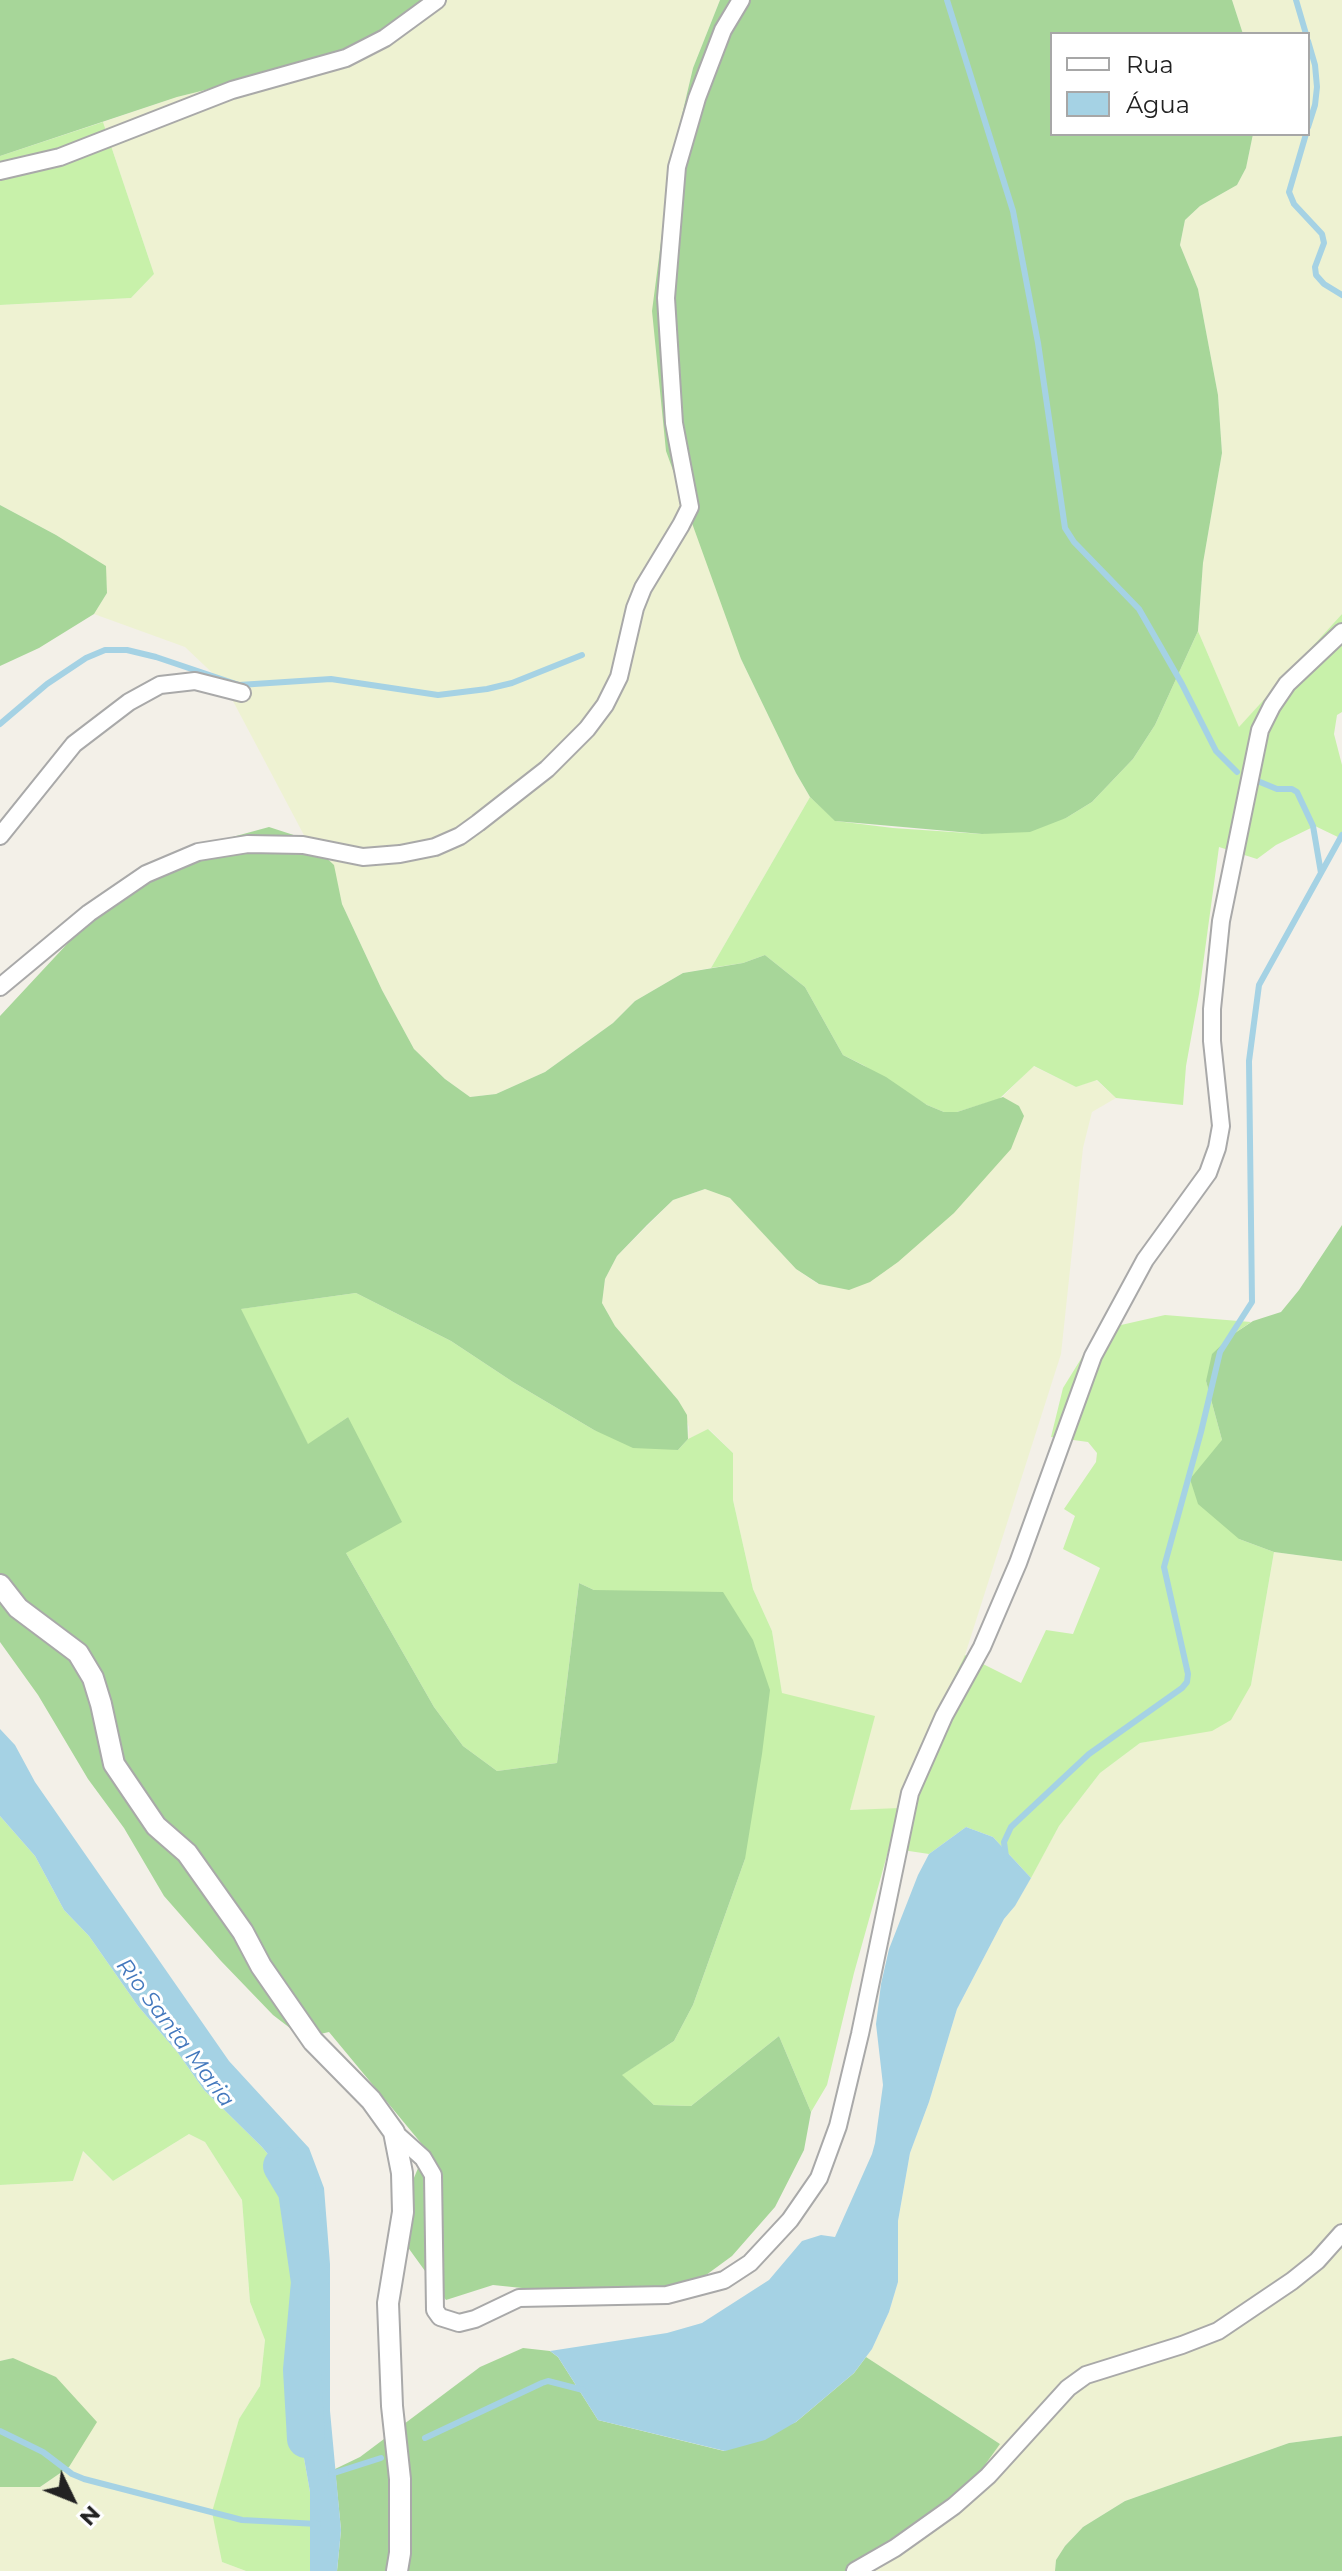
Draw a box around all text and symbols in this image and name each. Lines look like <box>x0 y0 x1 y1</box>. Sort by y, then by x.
legend <box>1050 32 1310 136</box>
text: Rua <box>1126 50 1174 79</box>
text: Água <box>1126 90 1190 119</box>
water label: Rio Santa Maria <box>110 1953 240 2113</box>
north arrow <box>32 2459 112 2539</box>
text: N <box>74 2500 106 2531</box>

